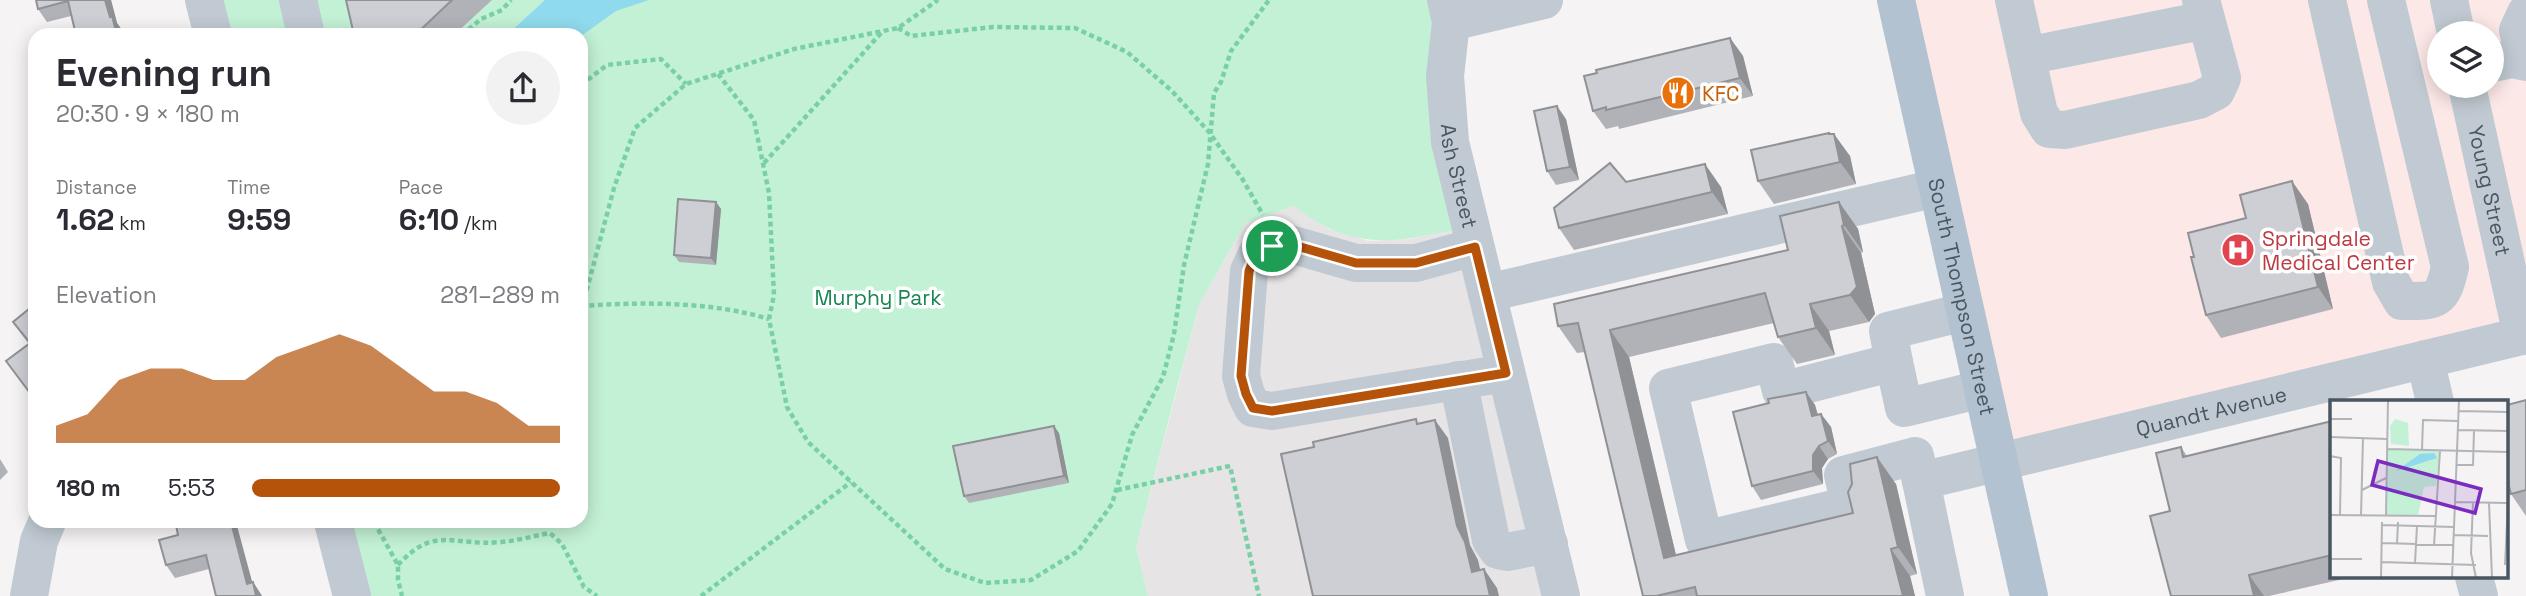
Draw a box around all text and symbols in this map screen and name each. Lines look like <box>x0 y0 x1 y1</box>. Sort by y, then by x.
map controls <box>2427 21 2504 98</box>
button: layers <box>2427 21 2504 98</box>
text: Evening run <box>56 49 272 97</box>
button: share <box>486 51 560 125</box>
restaurant icon: KFC <box>1659 74 1697 112</box>
place label: KFC <box>1702 80 1739 107</box>
text: 20:30 · 9 × 180 m <box>56 99 240 129</box>
street label: Ash Street <box>1435 123 1484 231</box>
street label: Young Street <box>2463 123 2517 258</box>
text: Distance <box>56 175 137 200</box>
text: Time <box>227 175 271 200</box>
text: Pace <box>399 175 443 200</box>
street label: South Thompson Street <box>1923 175 2002 418</box>
text: 1.62 <box>56 200 114 239</box>
text: 9:59 <box>227 200 291 239</box>
text: 6:10 <box>399 200 459 239</box>
text: km <box>114 211 146 236</box>
text: /km <box>459 211 498 236</box>
pin <box>1242 216 1302 276</box>
place label: Springdale Medical Center <box>2262 225 2415 276</box>
icon: arrive <box>1253 227 1291 265</box>
hospital icon: Springdale Medical Center <box>2219 231 2257 269</box>
text: Elevation <box>56 280 157 310</box>
text: 281–289 m <box>440 280 560 310</box>
park label: Murphy Park <box>814 284 942 311</box>
street label: Quandt Avenue <box>2133 380 2289 442</box>
inset map <box>2330 400 2508 578</box>
text: 180 m <box>56 473 121 503</box>
text: 5:53 <box>168 473 215 503</box>

